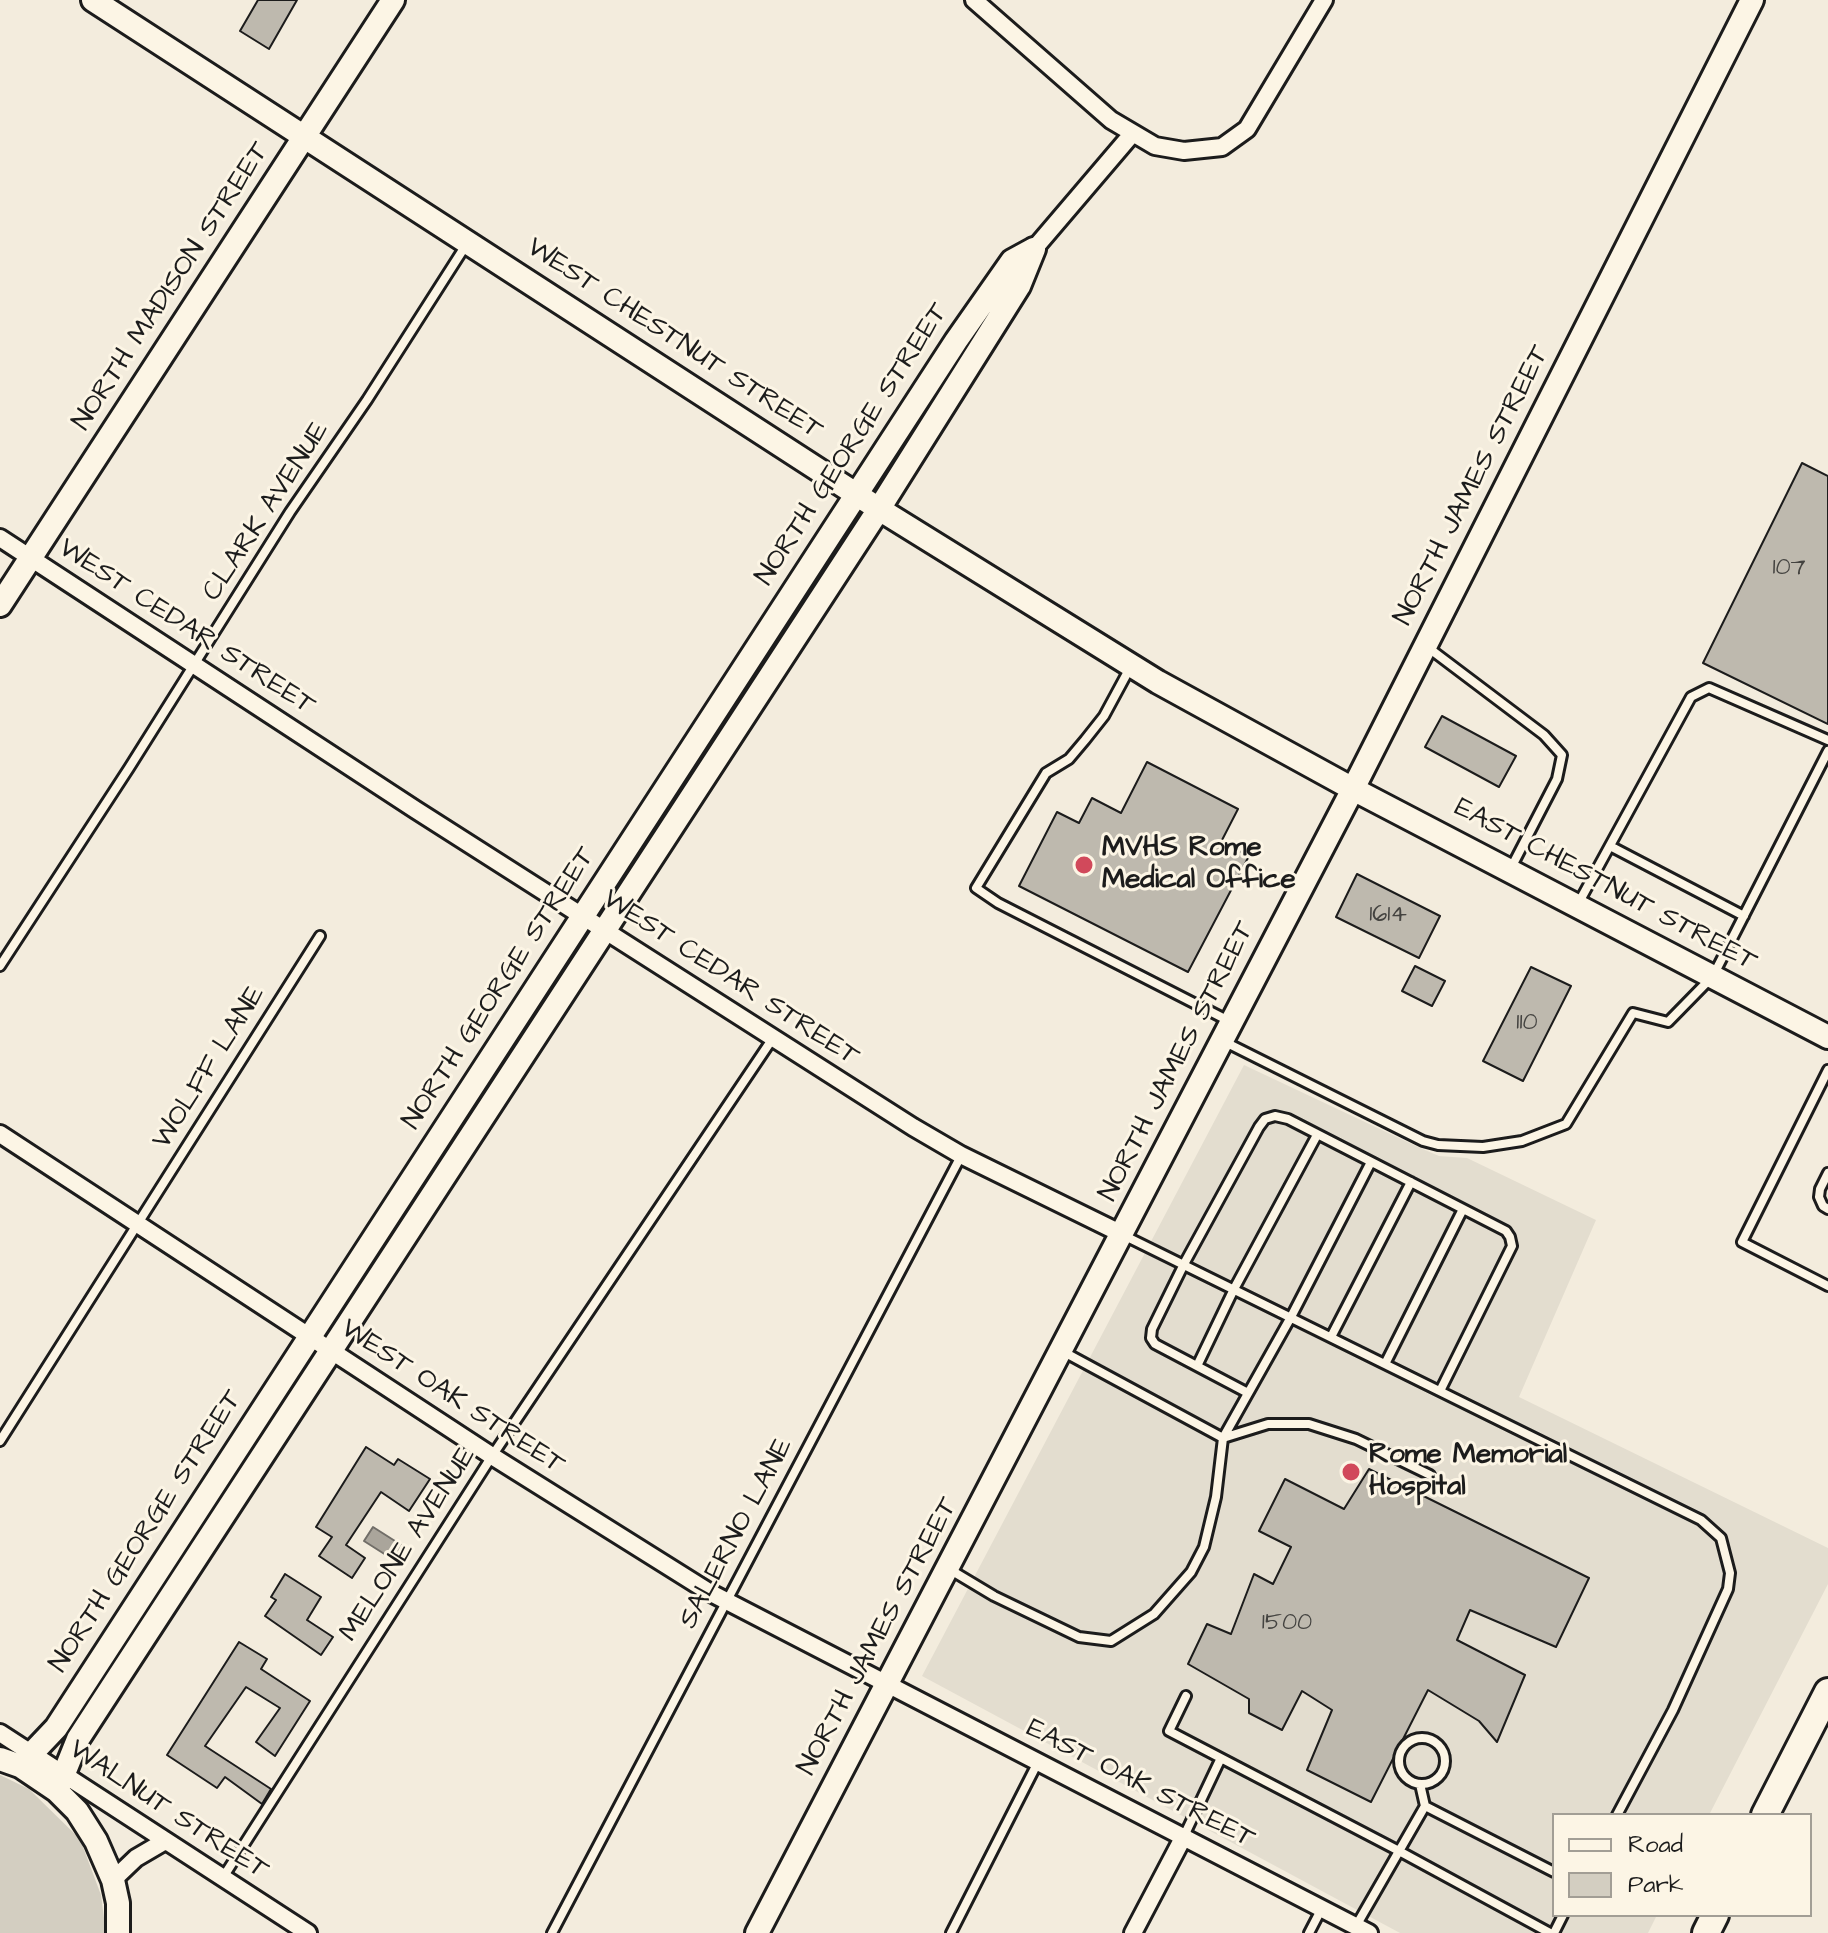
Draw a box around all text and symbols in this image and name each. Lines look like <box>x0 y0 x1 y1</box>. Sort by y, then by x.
street label: NORTH MADISON STREET <box>66 137 278 437</box>
street label: WEST CHESTNUT STREET <box>520 232 828 448</box>
street label: NORTH GEORGE STREET <box>749 298 957 592</box>
street label: NORTH JAMES STREET <box>1388 340 1558 632</box>
street label: CLARK AVENUE <box>196 416 338 608</box>
street label: WEST CEDAR STREET <box>51 532 321 724</box>
house number: 107 <box>1773 555 1805 583</box>
street label: EAST CHESTNUT STREET <box>1448 792 1762 980</box>
place label: MVHS Rome Medical Office <box>1102 832 1296 898</box>
street label: NORTH GEORGE STREET <box>396 842 604 1136</box>
marker: MVHS Rome Medical Office <box>1073 854 1095 876</box>
street label: WEST CEDAR STREET <box>595 883 865 1075</box>
house number: 1614 <box>1369 902 1407 930</box>
street label: NORTH JAMES STREET <box>1093 916 1263 1208</box>
street label: WOLFF LANE <box>146 980 274 1156</box>
house number: 110 <box>1516 1010 1538 1038</box>
street label: WEST OAK STREET <box>334 1313 570 1483</box>
street label: NORTH GEORGE STREET <box>43 1385 251 1679</box>
street label: SALERNO LANE <box>673 1433 801 1635</box>
place label: Rome Memorial Hospital <box>1369 1439 1567 1505</box>
street label: MELONE AVENUE <box>334 1441 484 1649</box>
marker: Rome Memorial Hospital <box>1340 1461 1362 1483</box>
street label: NORTH JAMES STREET <box>792 1492 966 1782</box>
house number: 1500 <box>1262 1610 1312 1638</box>
street label: EAST OAK STREET <box>1020 1713 1260 1857</box>
street label: WALNUT STREET <box>62 1734 274 1888</box>
legend <box>1552 1813 1812 1917</box>
text: Road <box>1628 1828 1683 1862</box>
text: Park <box>1628 1868 1684 1902</box>

